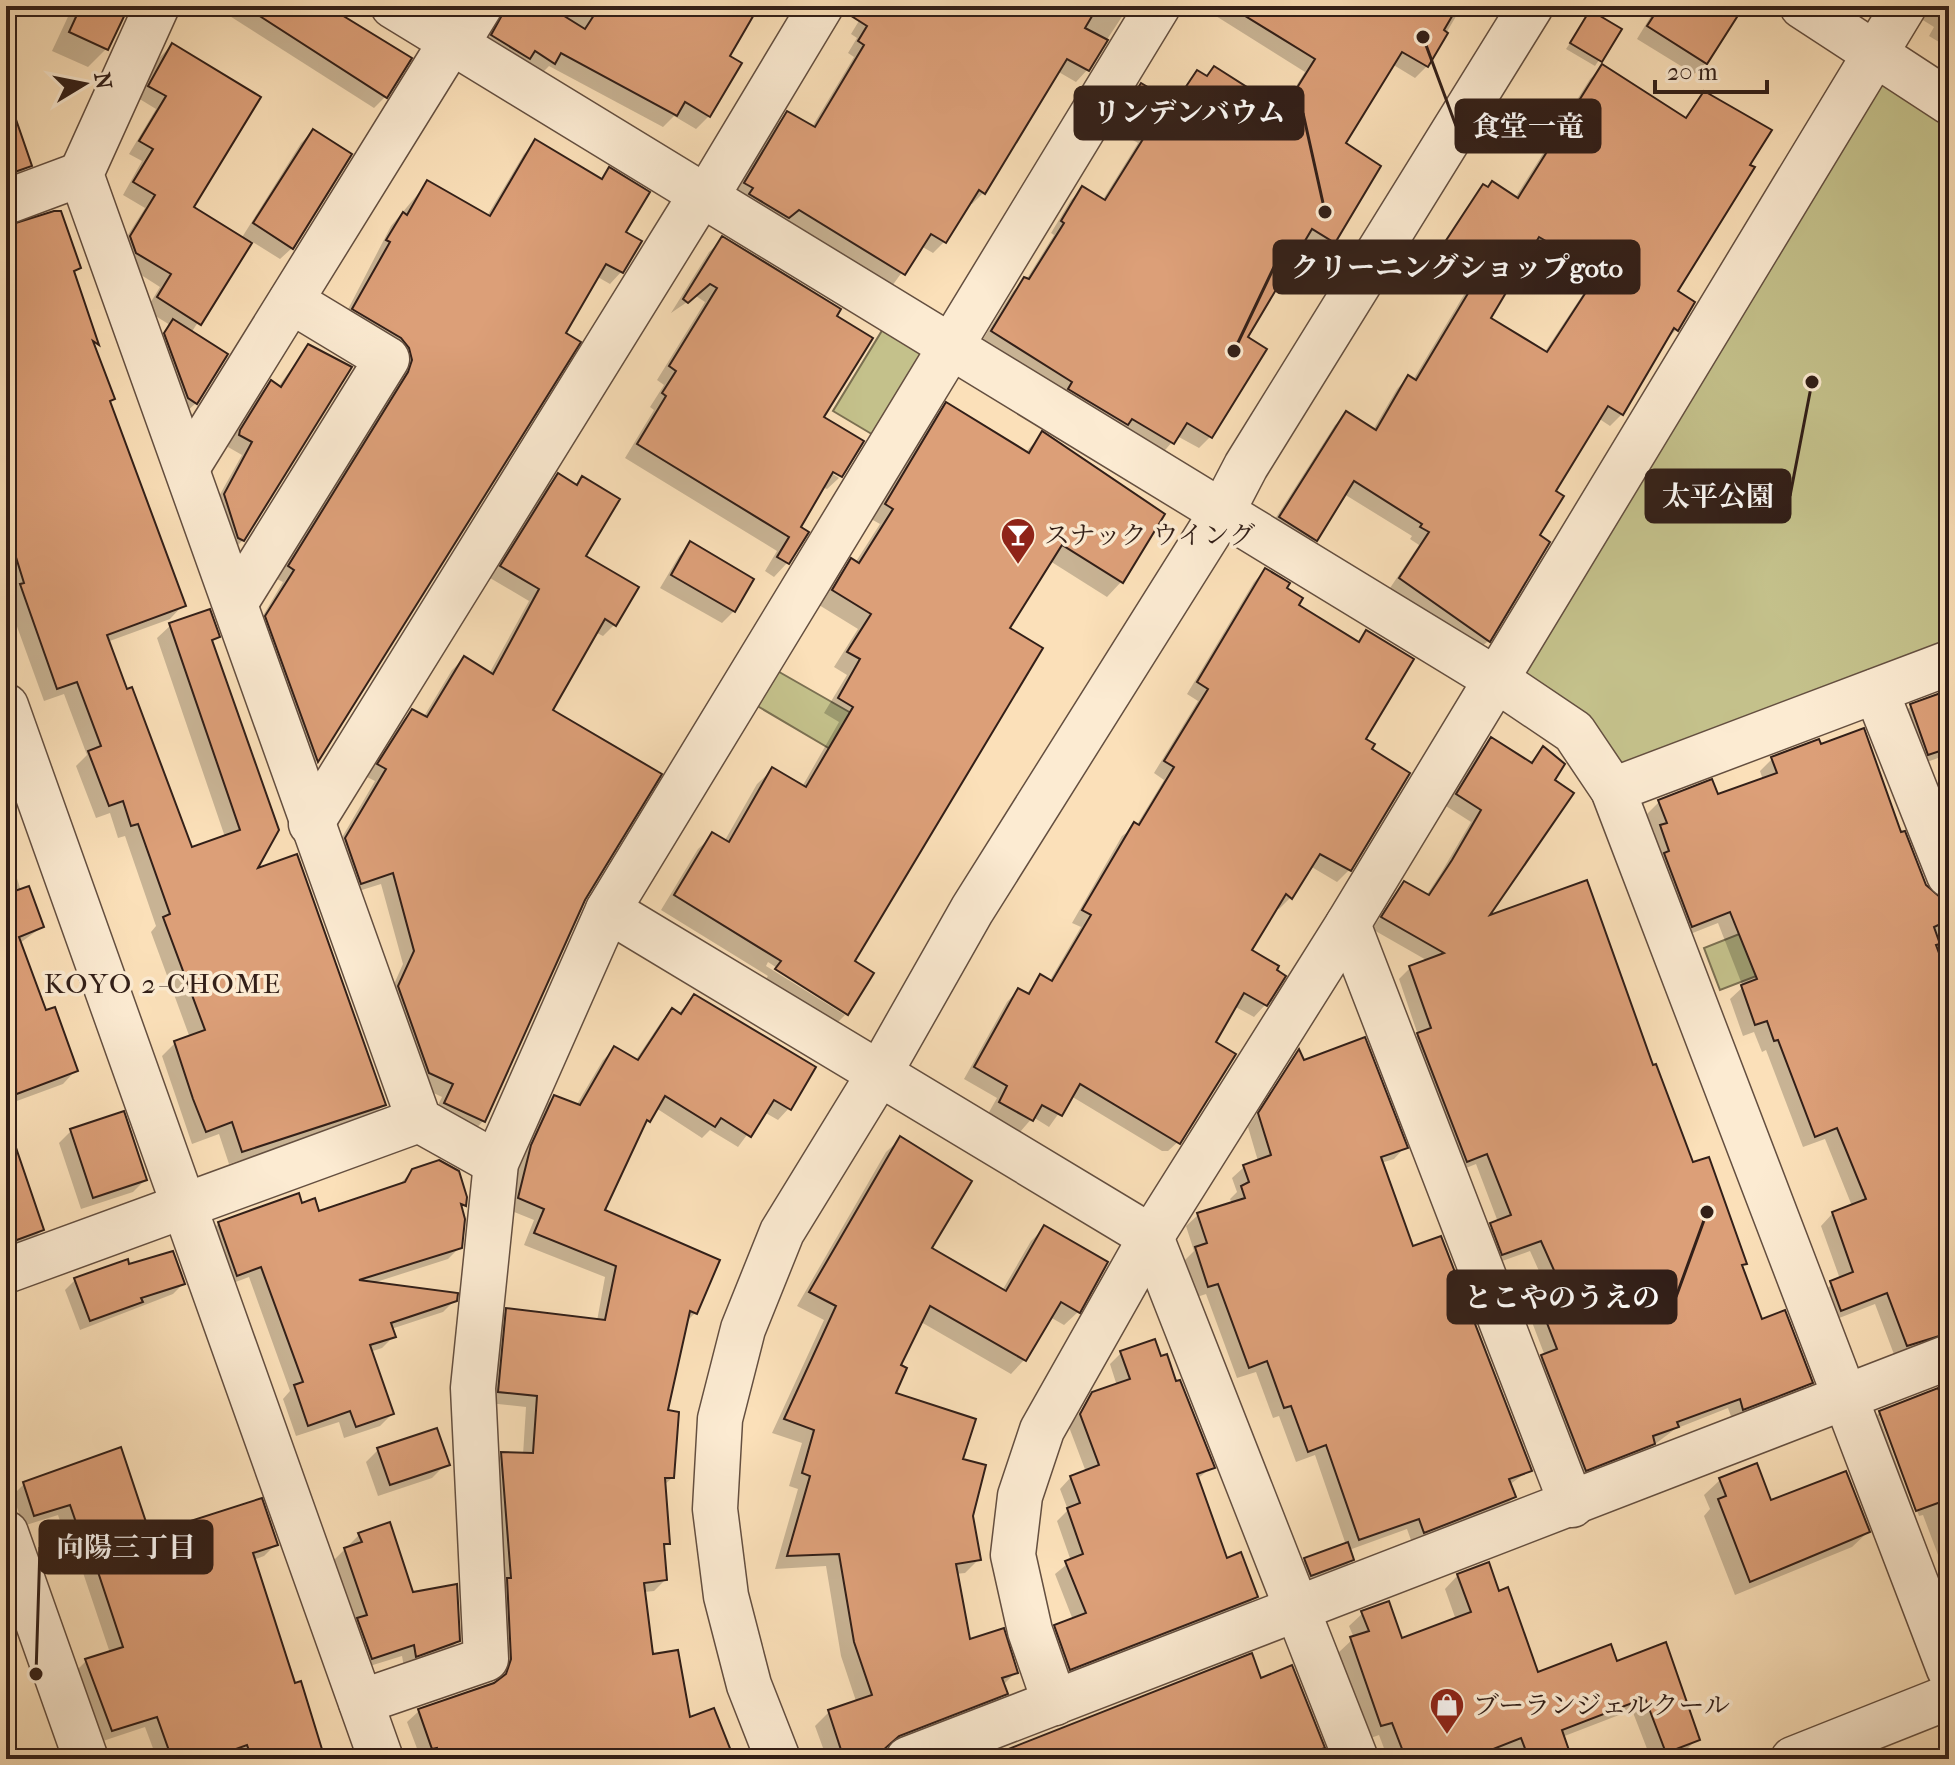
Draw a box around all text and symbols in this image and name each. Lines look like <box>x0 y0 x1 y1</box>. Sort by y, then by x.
north arrow <box>44 44 124 124</box>
scale bar <box>1655 44 1767 94</box>
text: 20 m <box>1667 58 1718 86</box>
text: N <box>88 70 117 91</box>
callout: リンデンバウム <box>1075 87 1303 139</box>
text: リンデンバウム <box>1092 96 1286 129</box>
callout: 食堂一竜 <box>1456 100 1600 152</box>
text: 食堂一竜 <box>1472 110 1584 143</box>
callout: クリーニングショップgoto <box>1274 241 1639 293</box>
text: クリーニングショップgoto <box>1291 251 1623 284</box>
callout: 太平公園 <box>1646 470 1790 522</box>
text: 太平公園 <box>1662 480 1774 513</box>
bar icon: スナック ウイング <box>999 516 1037 566</box>
place label: スナック ウイング <box>1044 520 1255 551</box>
district label: KOYO 2-CHOME <box>44 967 282 1000</box>
callout: とこやのうえの <box>1448 1271 1676 1323</box>
text: とこやのうえの <box>1464 1281 1660 1314</box>
callout: 向陽三丁目 <box>40 1521 212 1573</box>
text: 向陽三丁目 <box>56 1531 196 1564</box>
shop icon: ブーランジェルクール <box>1428 1686 1466 1736</box>
place label: ブーランジェルクール <box>1473 1690 1730 1721</box>

